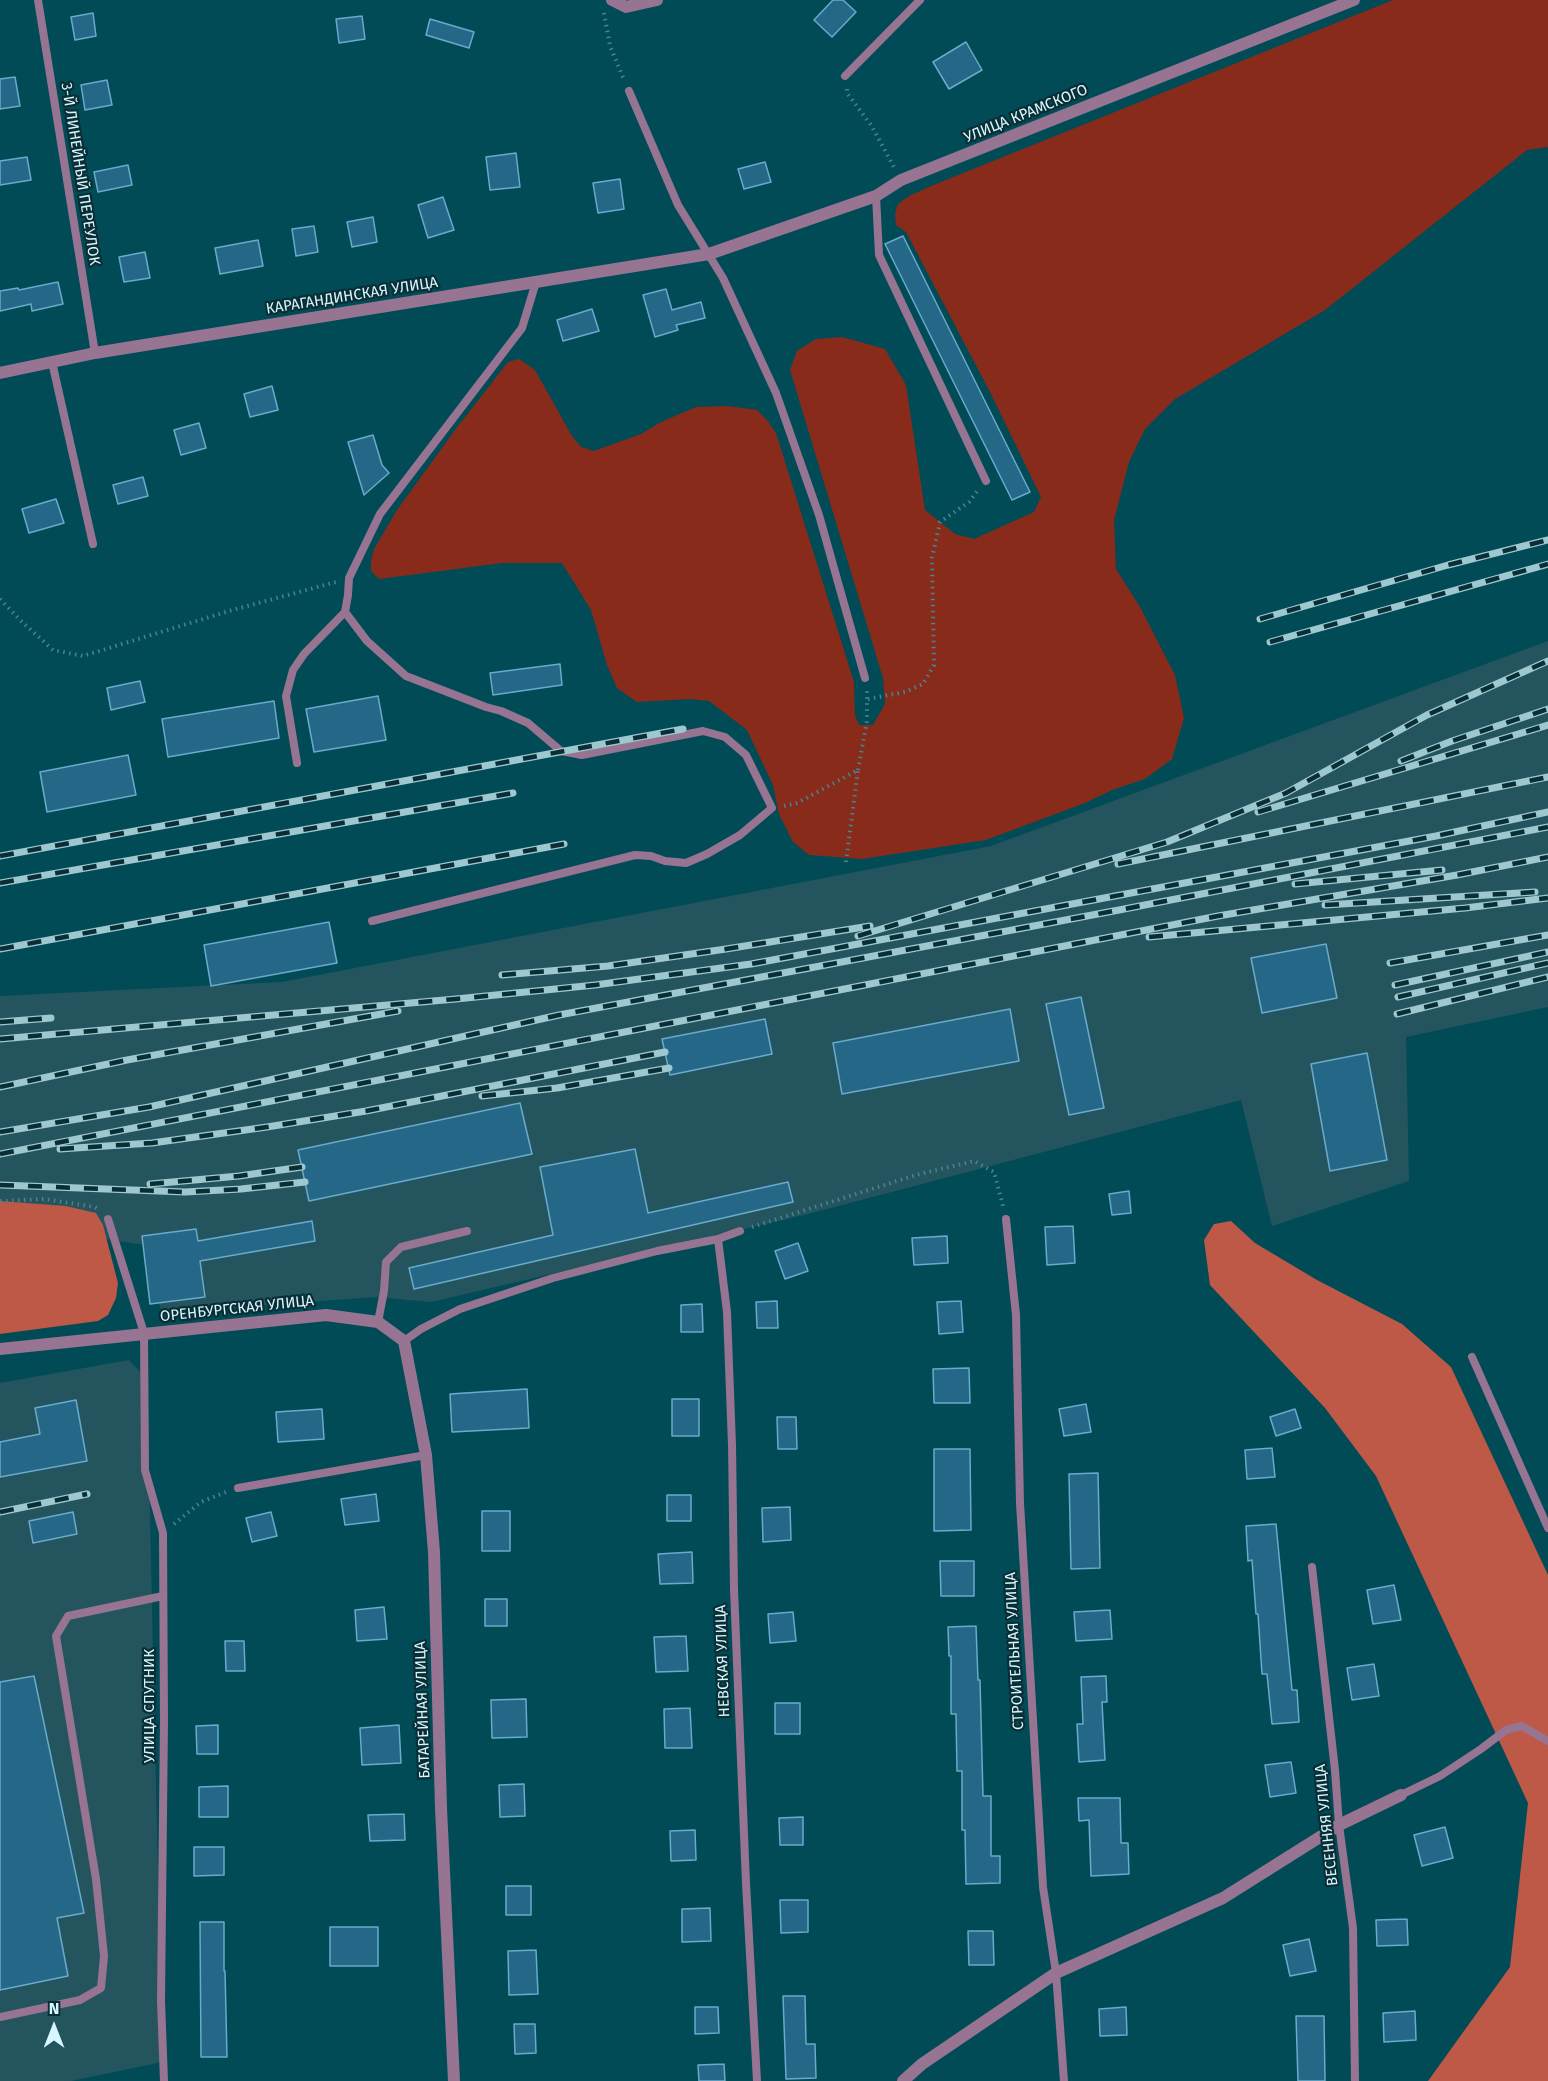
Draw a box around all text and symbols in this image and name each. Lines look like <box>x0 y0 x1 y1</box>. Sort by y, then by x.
street label: 3-Й ЛИНЕЙНЫЙ ПЕРЕУЛОК <box>57 81 103 267</box>
street label: УЛИЦА КРАМСКОГО <box>962 81 1090 147</box>
street label: КАРАГАНДИНСКАЯ УЛИЦА <box>265 274 439 318</box>
street label: ОРЕНБУРГСКАЯ УЛИЦА <box>159 1292 315 1326</box>
street label: СТРОИТЕЛЬНАЯ УЛИЦА <box>1002 1572 1028 1730</box>
street label: НЕВСКАЯ УЛИЦА <box>712 1604 734 1718</box>
street label: БАТАРЕЙНАЯ УЛИЦА <box>412 1641 434 1779</box>
street label: УЛИЦА СПУТНИК <box>141 1649 159 1763</box>
street label: ВЕСЕННЯЯ УЛИЦА <box>1312 1763 1342 1887</box>
north arrow <box>24 1997 84 2057</box>
text: N <box>49 1999 59 2018</box>

